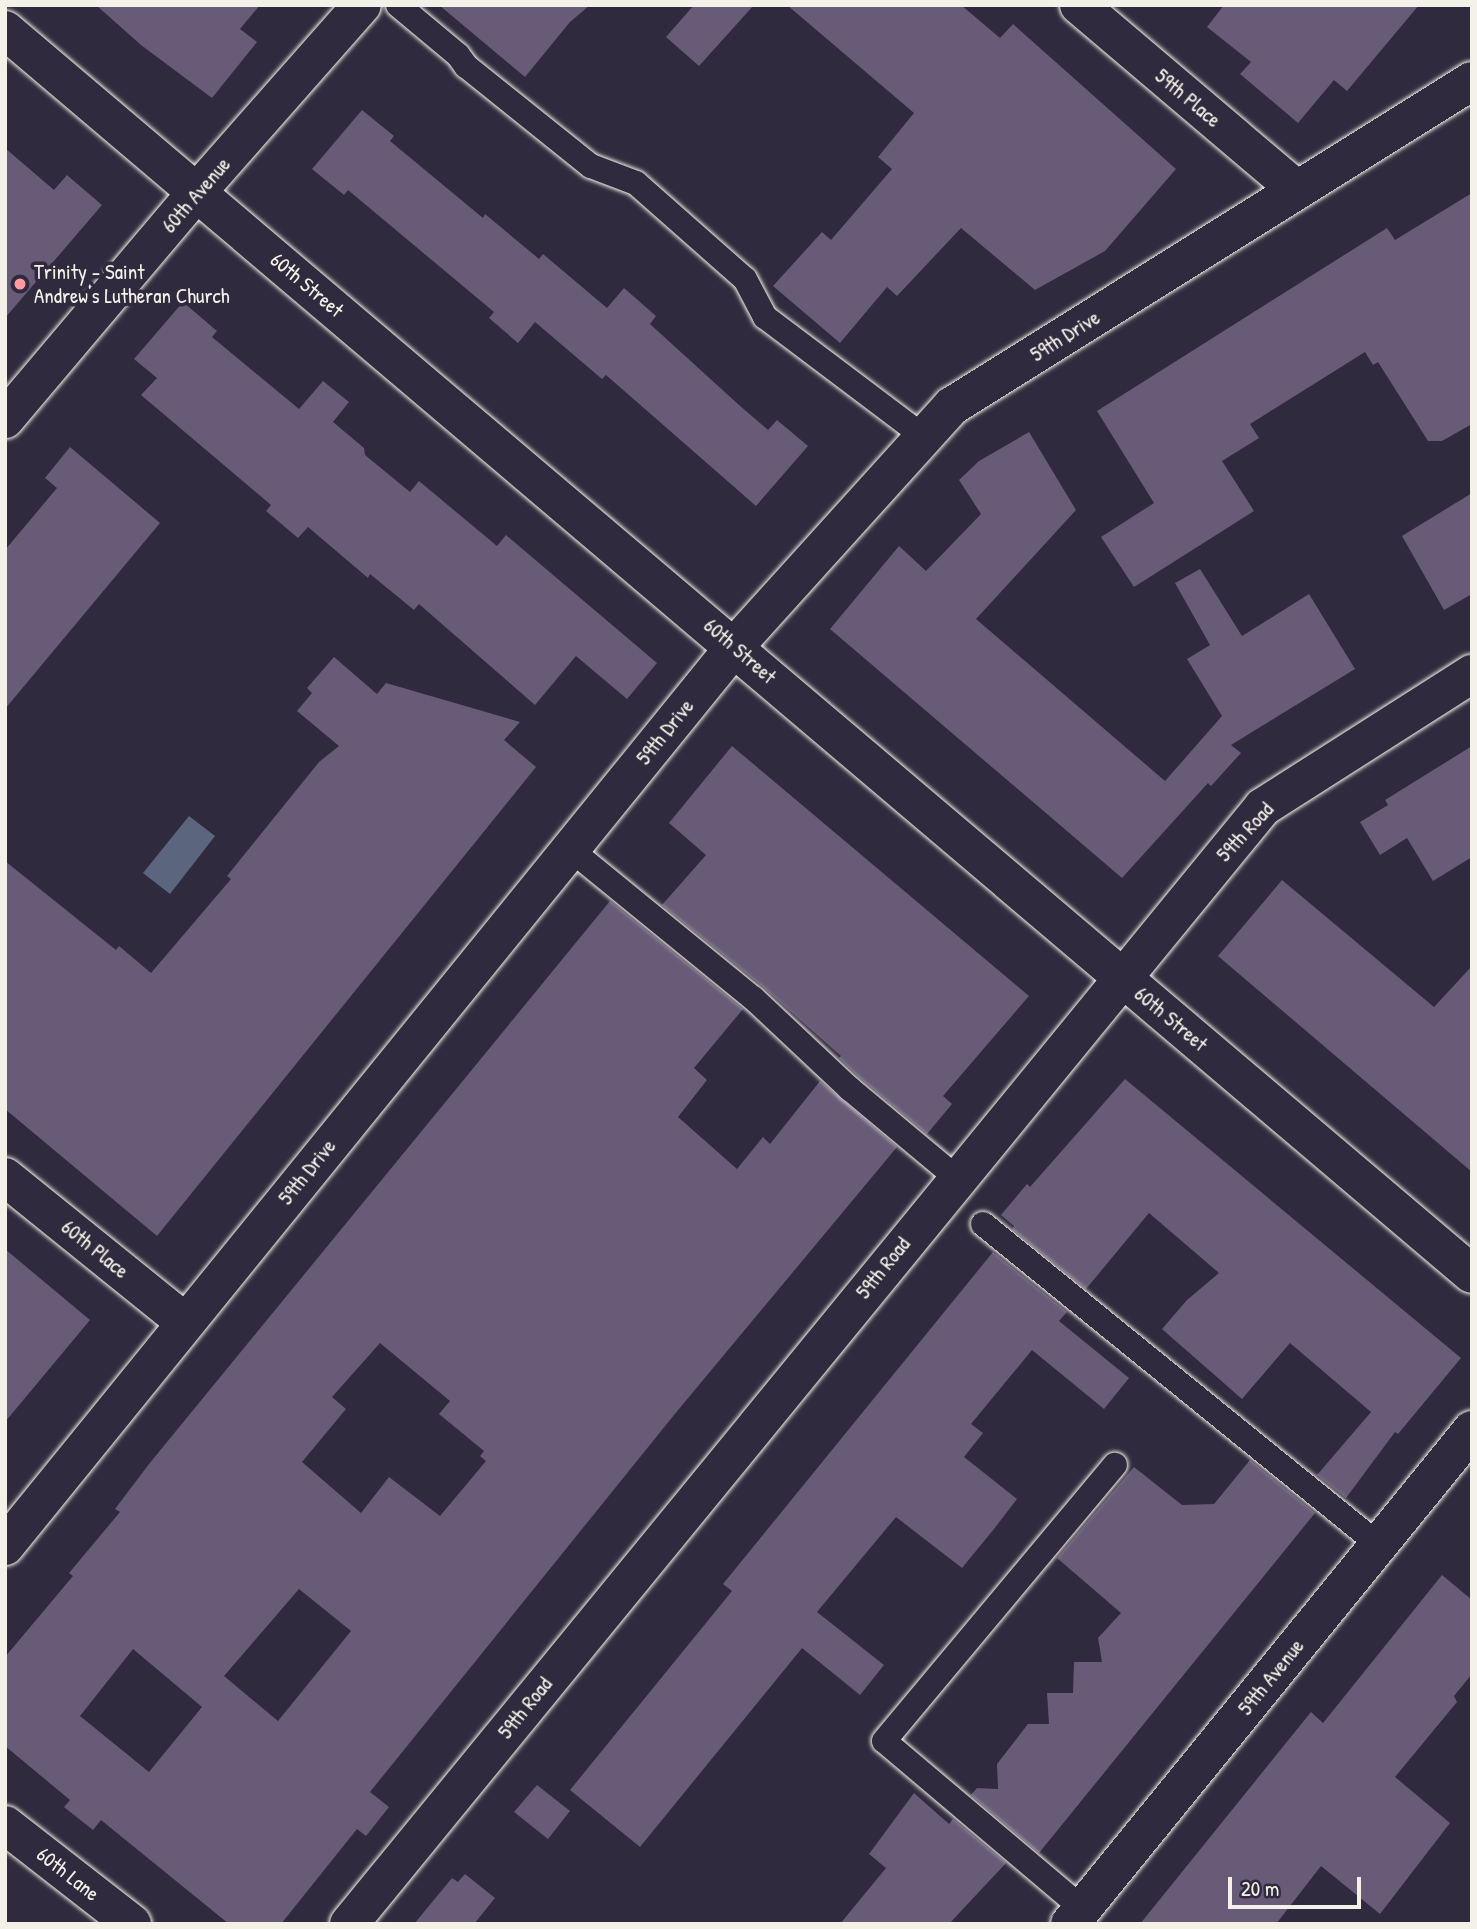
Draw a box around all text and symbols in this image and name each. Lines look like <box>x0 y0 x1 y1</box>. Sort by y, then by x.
street label: 59th Place <box>1150 63 1226 133</box>
street label: 60th Avenue <box>156 152 236 238</box>
street label: 60th Street <box>265 247 349 323</box>
place label: Trinity - Saint Andrew's Lutheran Church <box>34 259 229 309</box>
marker: Trinity - Saint Andrew's Lutheran Church <box>12 276 28 292</box>
street label: 59th Drive <box>1026 305 1104 367</box>
street label: 60th Street <box>699 613 781 689</box>
street label: 59th Drive <box>631 694 699 770</box>
street label: 59th Road <box>1211 797 1279 867</box>
street label: 60th Street <box>1129 981 1213 1057</box>
street label: 59th Drive <box>273 1134 341 1210</box>
street label: 60th Place <box>56 1214 134 1284</box>
street label: 59th Road <box>851 1232 915 1304</box>
street label: 59th Avenue <box>1233 1634 1309 1720</box>
street label: 59th Road <box>493 1672 557 1744</box>
street label: 60th Lane <box>32 1842 104 1906</box>
scale bar <box>1232 1862 1365 1906</box>
text: 20 m <box>1241 1874 1279 1903</box>

